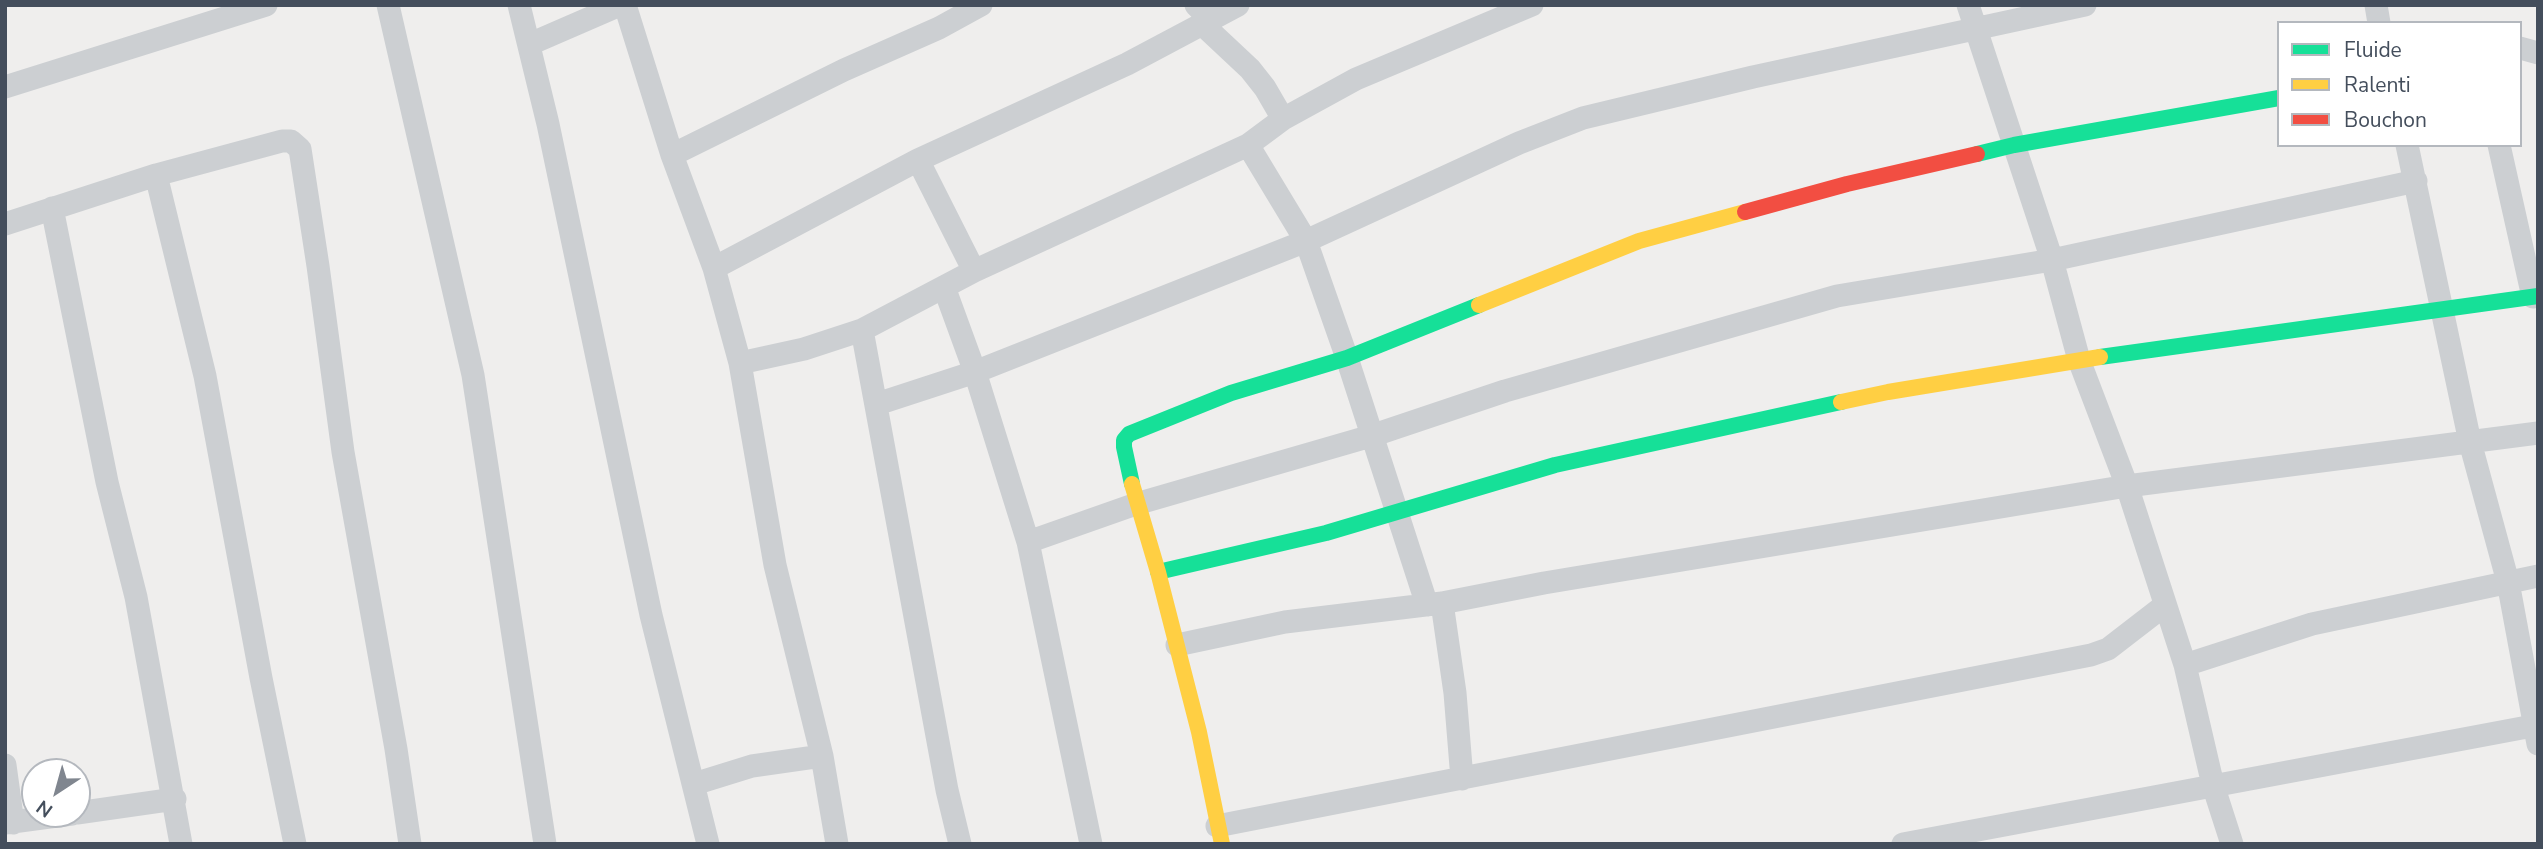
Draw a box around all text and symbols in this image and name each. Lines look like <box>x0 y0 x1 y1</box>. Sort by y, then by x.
legend <box>2277 21 2522 147</box>
text: Fluide <box>2344 36 2402 64</box>
text: Ralenti <box>2344 71 2411 99</box>
text: Bouchon <box>2344 106 2427 134</box>
north arrow <box>21 758 91 828</box>
text: N <box>31 794 58 823</box>

